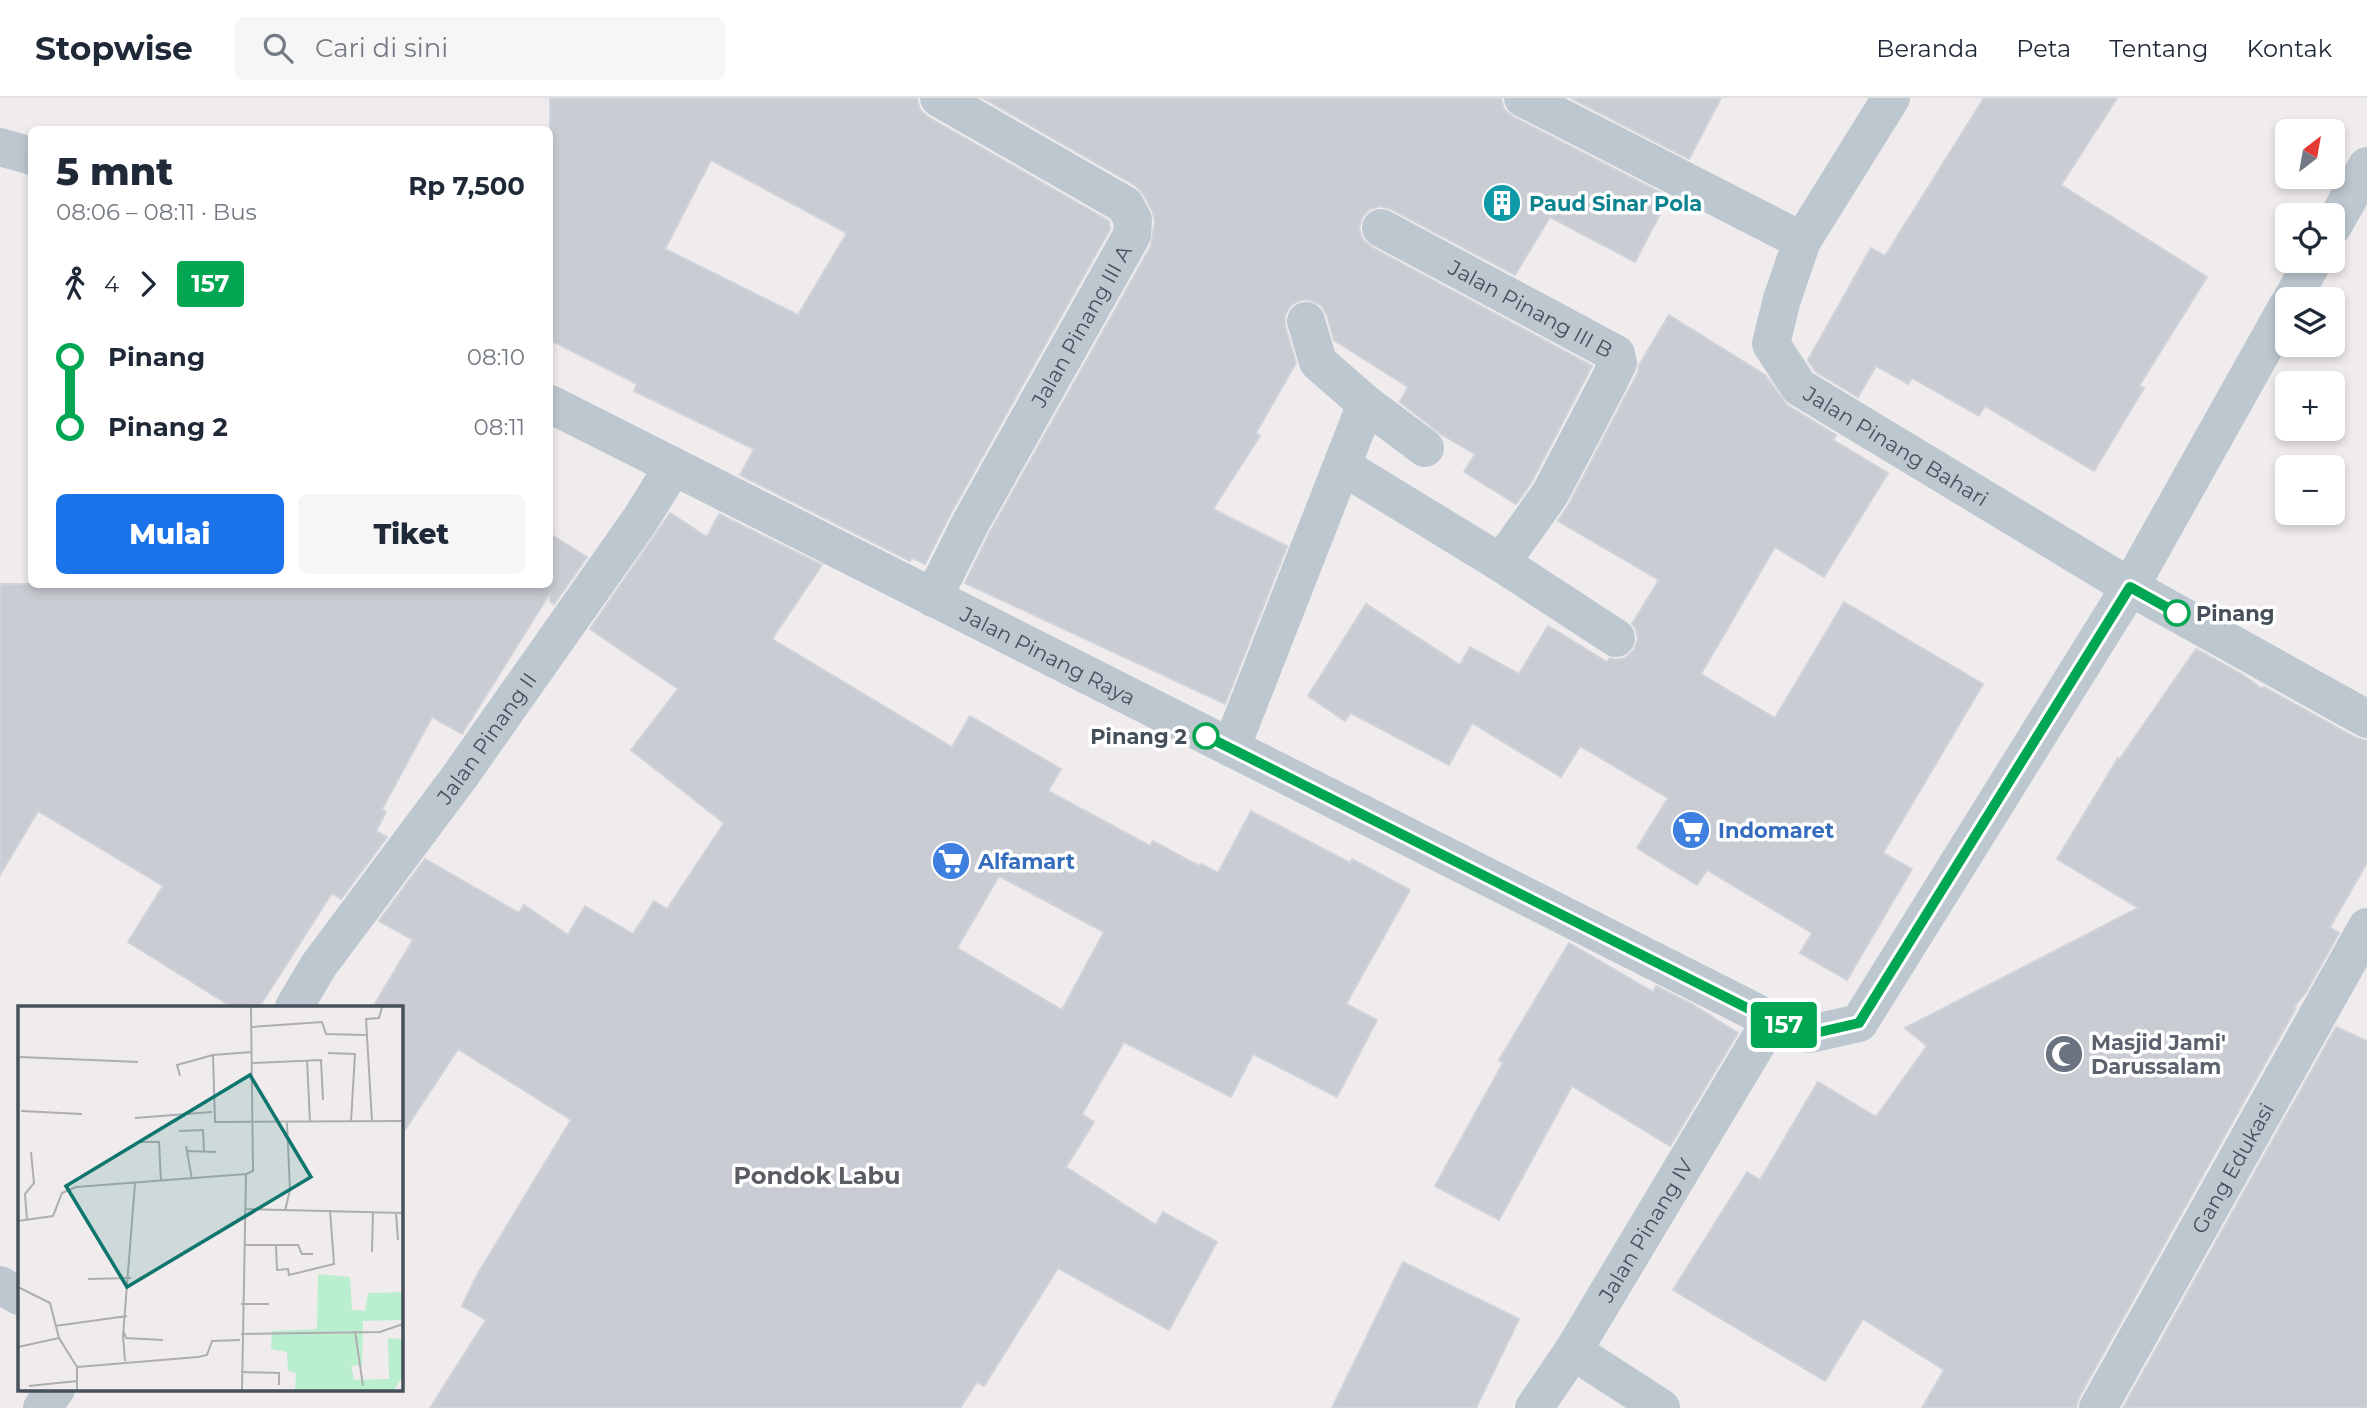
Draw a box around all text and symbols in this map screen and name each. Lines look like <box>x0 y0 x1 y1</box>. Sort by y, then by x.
search box <box>235 17 725 80</box>
text: Stopwise <box>35 28 193 68</box>
icon: search <box>259 29 297 67</box>
text: Cari di sini <box>315 32 448 64</box>
text: Beranda <box>1876 34 1978 63</box>
text: Peta <box>2016 34 2071 63</box>
text: Tentang <box>2109 34 2208 63</box>
text: Kontak <box>2246 34 2332 63</box>
north arrow <box>2275 119 2345 189</box>
map controls <box>2275 119 2345 525</box>
text: 5 mnt <box>56 148 173 195</box>
text: Rp 7,500 <box>408 170 525 202</box>
building icon: Paud Sinar Pola <box>1481 182 1523 224</box>
place label: Paud Sinar Pola <box>1529 191 1702 216</box>
text: 08:06 – 08:11 · Bus <box>56 198 257 226</box>
button: locate <box>2275 203 2345 273</box>
street label: Jalan Pinang III A <box>1025 240 1137 412</box>
street label: Jalan Pinang III B <box>1444 254 1617 362</box>
icon: walk <box>56 265 94 303</box>
icon: forward <box>129 265 167 303</box>
text: 157 <box>191 269 230 298</box>
text: 4 <box>104 270 119 298</box>
button: layers <box>2275 287 2345 357</box>
text: Pinang <box>108 341 205 373</box>
text: 08:10 <box>467 343 525 371</box>
button: + <box>2275 371 2345 441</box>
street label: Jalan Pinang Bahari <box>1799 380 1993 511</box>
text: Pinang 2 <box>108 411 228 443</box>
text: 08:11 <box>474 413 525 441</box>
button: − <box>2275 455 2345 525</box>
button: Mulai <box>56 494 284 574</box>
button: Tiket <box>298 494 525 574</box>
street label: Jalan Pinang Raya <box>956 600 1140 710</box>
marker: Pinang <box>2164 600 2190 626</box>
place label: Pinang <box>2196 601 2274 626</box>
street label: Jalan Pinang II <box>431 668 541 809</box>
marker: Pinang 2 <box>1193 723 1219 749</box>
place label: Pinang 2 <box>1090 724 1187 749</box>
supermarket icon: Indomaret <box>1670 809 1712 851</box>
place label: Indomaret <box>1718 818 1834 843</box>
supermarket icon: Alfamart <box>930 840 972 882</box>
place label: Alfamart <box>977 849 1075 874</box>
line badge: 157 <box>1744 1002 1824 1048</box>
inset map <box>18 1006 402 1390</box>
text: 157 <box>1765 1010 1803 1039</box>
place label: Masjid Jami' Darussalam <box>2091 1030 2226 1079</box>
mosque icon: Masjid Jami' Darussalam <box>2043 1033 2085 1075</box>
street label: Gang Edukasi <box>2186 1098 2279 1238</box>
street label: Jalan Pinang IV <box>1592 1153 1698 1307</box>
district label: Pondok Labu <box>734 1161 901 1190</box>

